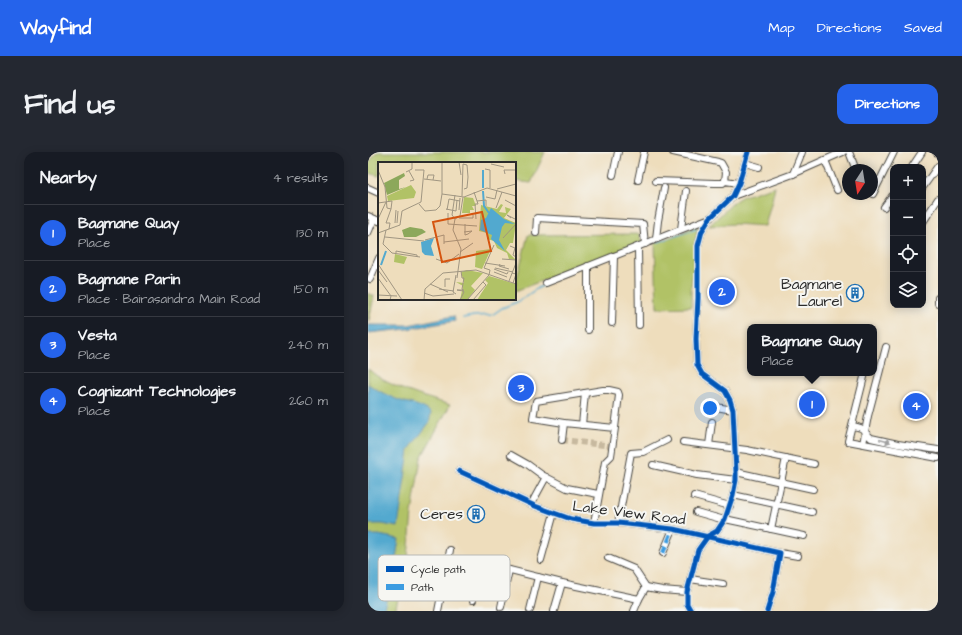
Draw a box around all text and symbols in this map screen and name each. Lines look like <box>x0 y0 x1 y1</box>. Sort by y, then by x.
text: Wayfind <box>20 15 91 42</box>
text: Map <box>768 18 795 38</box>
text: Directions <box>817 18 882 38</box>
text: Saved <box>904 18 942 38</box>
button: Directions <box>837 84 938 124</box>
text: Find us <box>24 85 115 124</box>
inset map <box>378 162 516 300</box>
north arrow <box>842 164 878 200</box>
map controls <box>890 164 926 308</box>
button: + <box>890 164 926 200</box>
text: Nearby <box>40 166 97 190</box>
text: 4 results <box>273 169 328 187</box>
button: − <box>890 200 926 236</box>
text: Bagmane Quay <box>78 213 179 234</box>
text: 1 <box>52 224 54 242</box>
text: 130 m <box>296 224 328 242</box>
text: Place <box>78 234 110 252</box>
button: locate <box>890 236 926 272</box>
text: Bagmane Parin <box>78 269 180 290</box>
button: layers <box>890 272 926 308</box>
place label: Bagmane Laurel <box>781 274 842 312</box>
pin: 2 <box>709 277 735 307</box>
text: 2 <box>49 280 57 298</box>
text: 150 m <box>294 280 328 298</box>
building icon: Bagmane Laurel <box>845 283 865 303</box>
text: Place · Bairasandra Main Road <box>78 290 260 308</box>
popup <box>747 324 877 376</box>
text: Vesta <box>78 325 117 346</box>
text: Bagmane Quay <box>761 331 863 352</box>
text: 3 <box>50 336 56 354</box>
text: 240 m <box>288 336 328 354</box>
text: Place <box>78 346 110 364</box>
text: Place <box>761 352 794 370</box>
pin: 3 <box>508 373 534 403</box>
text: Cognizant Technologies <box>78 381 236 402</box>
pin: 1 <box>799 389 825 419</box>
pin: 4 <box>903 391 929 421</box>
text: 4 <box>49 392 57 410</box>
text: 260 m <box>289 392 328 410</box>
your location <box>700 398 720 418</box>
text: Place <box>78 402 110 420</box>
one-way arrow <box>879 438 891 444</box>
street label: Lake View Road <box>571 496 687 530</box>
place label: Ceres <box>420 504 463 525</box>
building icon: Ceres <box>466 504 486 524</box>
legend <box>378 555 510 601</box>
text: Cycle path <box>411 562 466 578</box>
text: Path <box>411 580 434 595</box>

